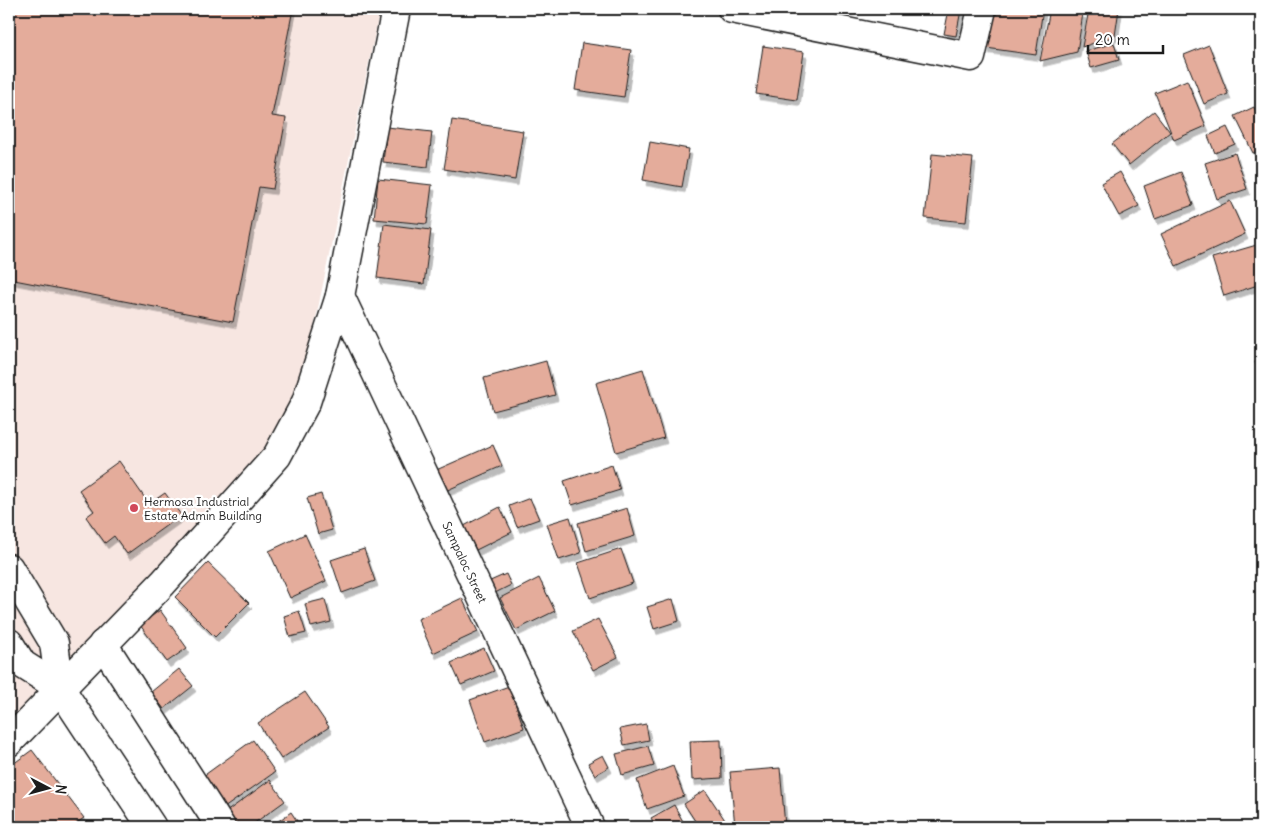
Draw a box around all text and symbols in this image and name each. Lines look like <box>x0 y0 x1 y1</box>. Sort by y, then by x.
scale bar <box>1088 22 1162 54</box>
text: 20 m <box>1095 30 1130 49</box>
place label: Hermosa Industrial Estate Admin Building <box>144 494 262 523</box>
marker: Hermosa Industrial Estate Admin Building <box>128 502 140 514</box>
street label: Sampaloc Street <box>440 519 491 605</box>
north arrow <box>22 764 72 814</box>
text: N <box>51 784 70 795</box>

